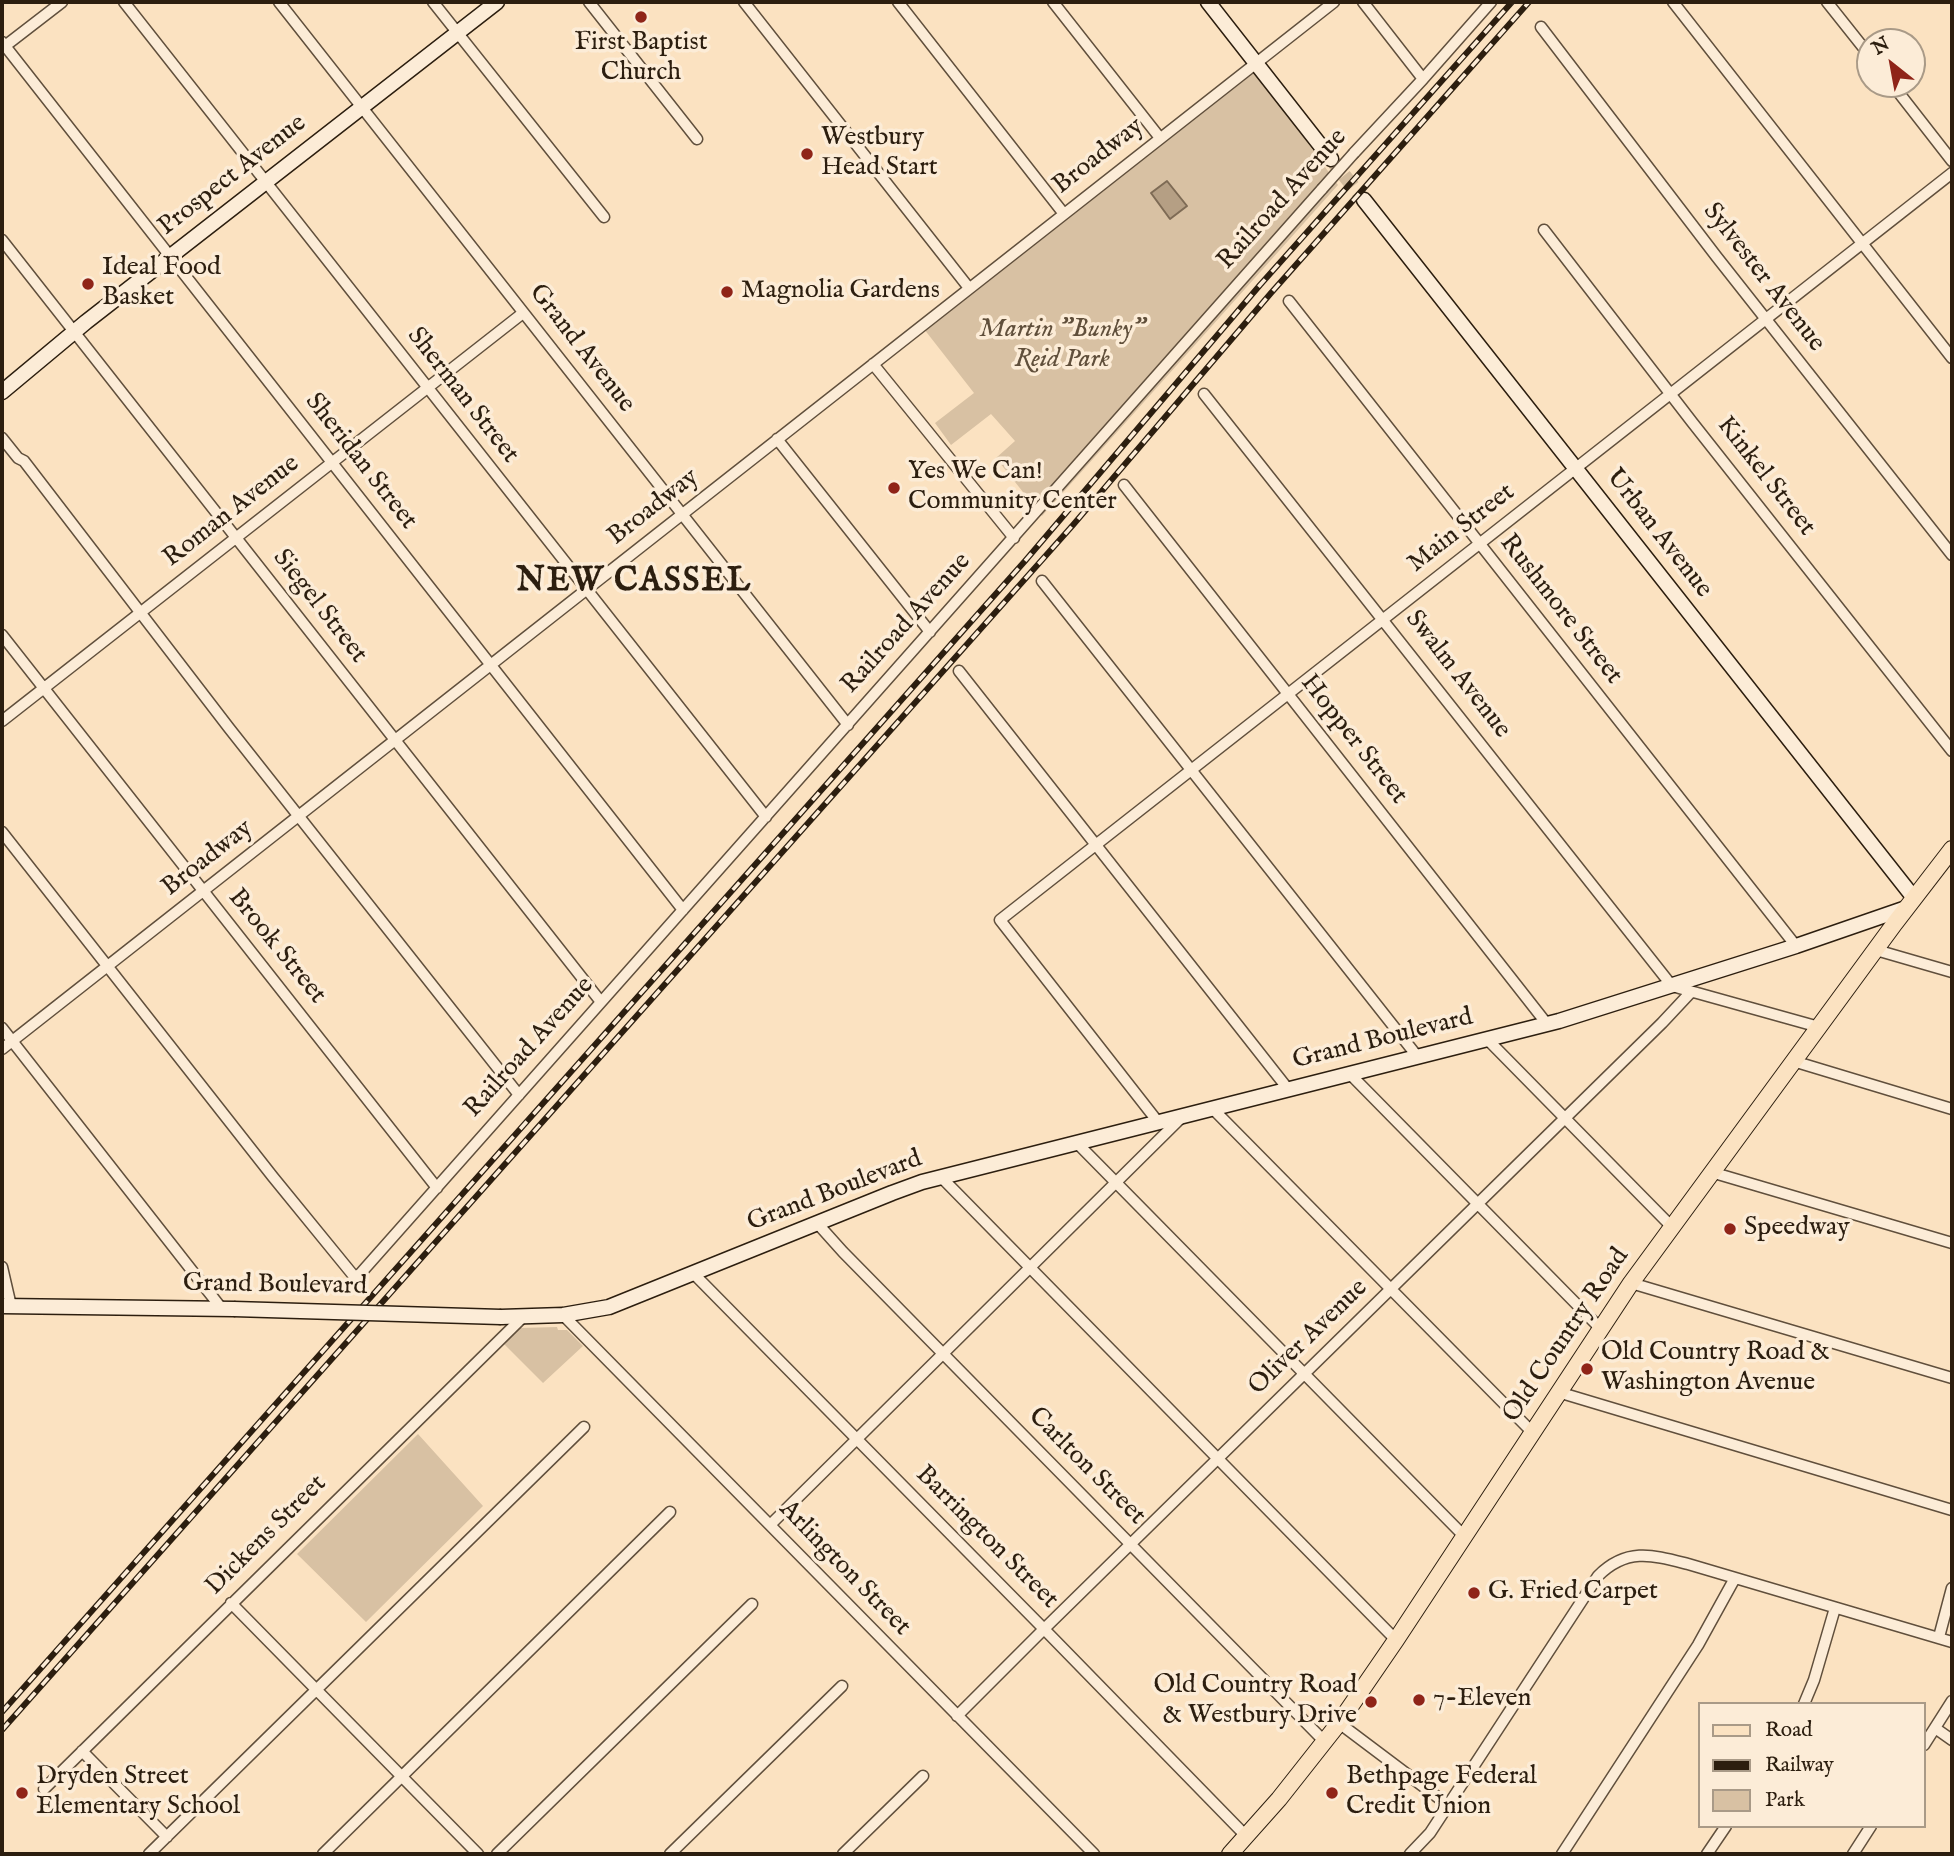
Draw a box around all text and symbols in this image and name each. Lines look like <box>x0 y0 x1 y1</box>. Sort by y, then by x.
marker: First Baptist Church <box>633 9 649 25</box>
place label: First Baptist Church <box>574 28 708 90</box>
north arrow <box>1856 28 1926 98</box>
text: N <box>1868 32 1894 61</box>
street label: Prospect Avenue <box>153 109 313 243</box>
street label: Broadway <box>1047 112 1151 202</box>
place label: Westbury Head Start <box>821 123 938 184</box>
street label: Railroad Avenue <box>1212 123 1354 277</box>
marker: Westbury Head Start <box>799 146 815 162</box>
street label: Sylvester Avenue <box>1695 197 1831 359</box>
place label: Ideal Food Basket <box>102 253 221 314</box>
marker: Ideal Food Basket <box>80 276 96 292</box>
place label: Magnolia Gardens <box>741 276 940 308</box>
street label: Grand Avenue <box>521 279 641 419</box>
marker: Magnolia Gardens <box>719 284 735 300</box>
park label: Martin "Bunky" Reid Park <box>979 315 1145 376</box>
street label: Sherman Street <box>399 322 525 470</box>
street label: Sheridan Street <box>297 388 423 536</box>
street label: Kinkel Street <box>1709 411 1821 543</box>
street label: Roman Avenue <box>158 449 306 575</box>
place label: Yes We Can! Community Center <box>908 457 1117 518</box>
street label: Broadway <box>602 463 706 553</box>
street label: Urban Avenue <box>1598 463 1718 605</box>
street label: Main Street <box>1402 478 1522 580</box>
marker: Yes We Can! Community Center <box>886 480 902 496</box>
street label: Rushmore Street <box>1492 529 1628 691</box>
street label: Siegel Street <box>265 544 373 670</box>
street label: Railroad Avenue <box>836 547 978 701</box>
district label: NEW CASSEL <box>517 563 751 603</box>
street label: Swalm Avenue <box>1397 605 1517 745</box>
street label: Hopper Street <box>1293 669 1413 811</box>
street label: Broadway <box>156 814 260 904</box>
street label: Brook Street <box>220 883 332 1011</box>
street label: Railroad Avenue <box>459 971 601 1125</box>
street label: Grand Boulevard <box>1290 1003 1476 1077</box>
street label: Grand Boulevard <box>743 1144 927 1240</box>
place label: Speedway <box>1744 1213 1850 1245</box>
marker: Speedway <box>1722 1221 1738 1237</box>
street label: Old Country Road <box>1497 1243 1637 1429</box>
street label: Grand Boulevard <box>183 1269 367 1303</box>
street label: Oliver Avenue <box>1243 1273 1375 1403</box>
place label: Old Country Road & Washington Avenue <box>1601 1338 1830 1400</box>
marker: Old Country Road & Washington Avenue <box>1579 1361 1595 1377</box>
street label: Carlton Street <box>1021 1402 1151 1532</box>
street label: Barrington Street <box>908 1460 1064 1616</box>
street label: Dickens Street <box>200 1469 334 1603</box>
street label: Arlington Street <box>772 1495 916 1643</box>
place label: G. Fried Carpet <box>1488 1577 1658 1609</box>
marker: G. Fried Carpet <box>1466 1585 1482 1601</box>
place label: Old Country Road & Westbury Drive <box>1153 1671 1357 1732</box>
place label: 7-Eleven <box>1433 1684 1531 1716</box>
marker: 7-Eleven <box>1411 1692 1427 1708</box>
marker: Old Country Road & Westbury Drive <box>1363 1694 1379 1710</box>
legend <box>1699 1702 1926 1828</box>
text: Road <box>1765 1717 1812 1744</box>
text: Railway <box>1765 1752 1834 1779</box>
place label: Dryden Street Elementary School <box>36 1762 240 1824</box>
place label: Bethpage Federal Credit Union <box>1346 1762 1537 1824</box>
marker: Dryden Street Elementary School <box>14 1785 30 1801</box>
marker: Bethpage Federal Credit Union <box>1324 1785 1340 1801</box>
text: Park <box>1765 1787 1805 1814</box>

